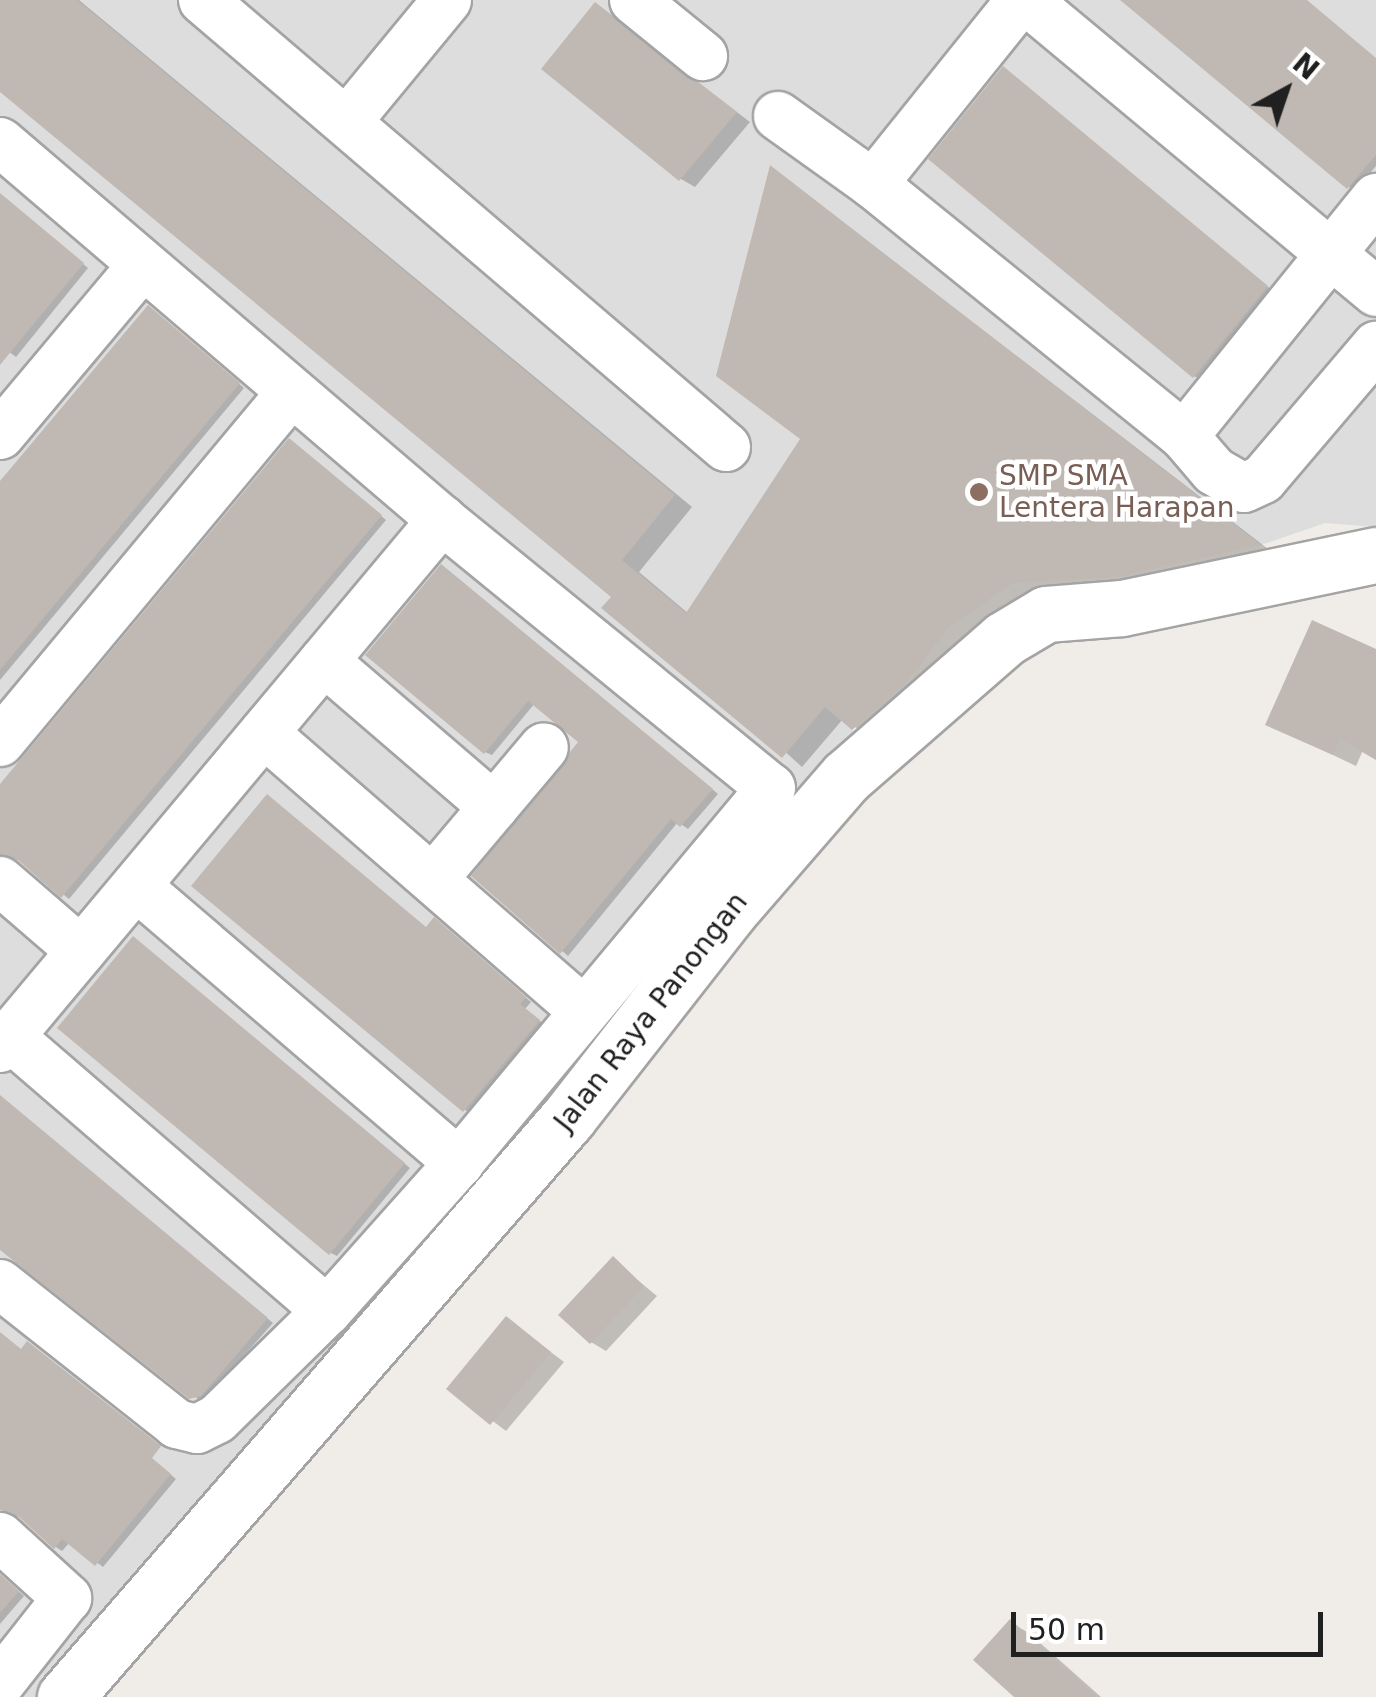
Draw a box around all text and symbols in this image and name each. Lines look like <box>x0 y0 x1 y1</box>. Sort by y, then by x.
north arrow <box>1236 40 1336 140</box>
text: N <box>1286 46 1325 87</box>
place label: SMP SMA Lentera Harapan <box>999 459 1234 525</box>
marker: SMP SMA Lentera Harapan <box>968 481 990 503</box>
street label: Jalan Raya Panongan <box>547 886 755 1138</box>
scale bar <box>1016 1592 1328 1654</box>
text: 50 m <box>1028 1612 1105 1647</box>

